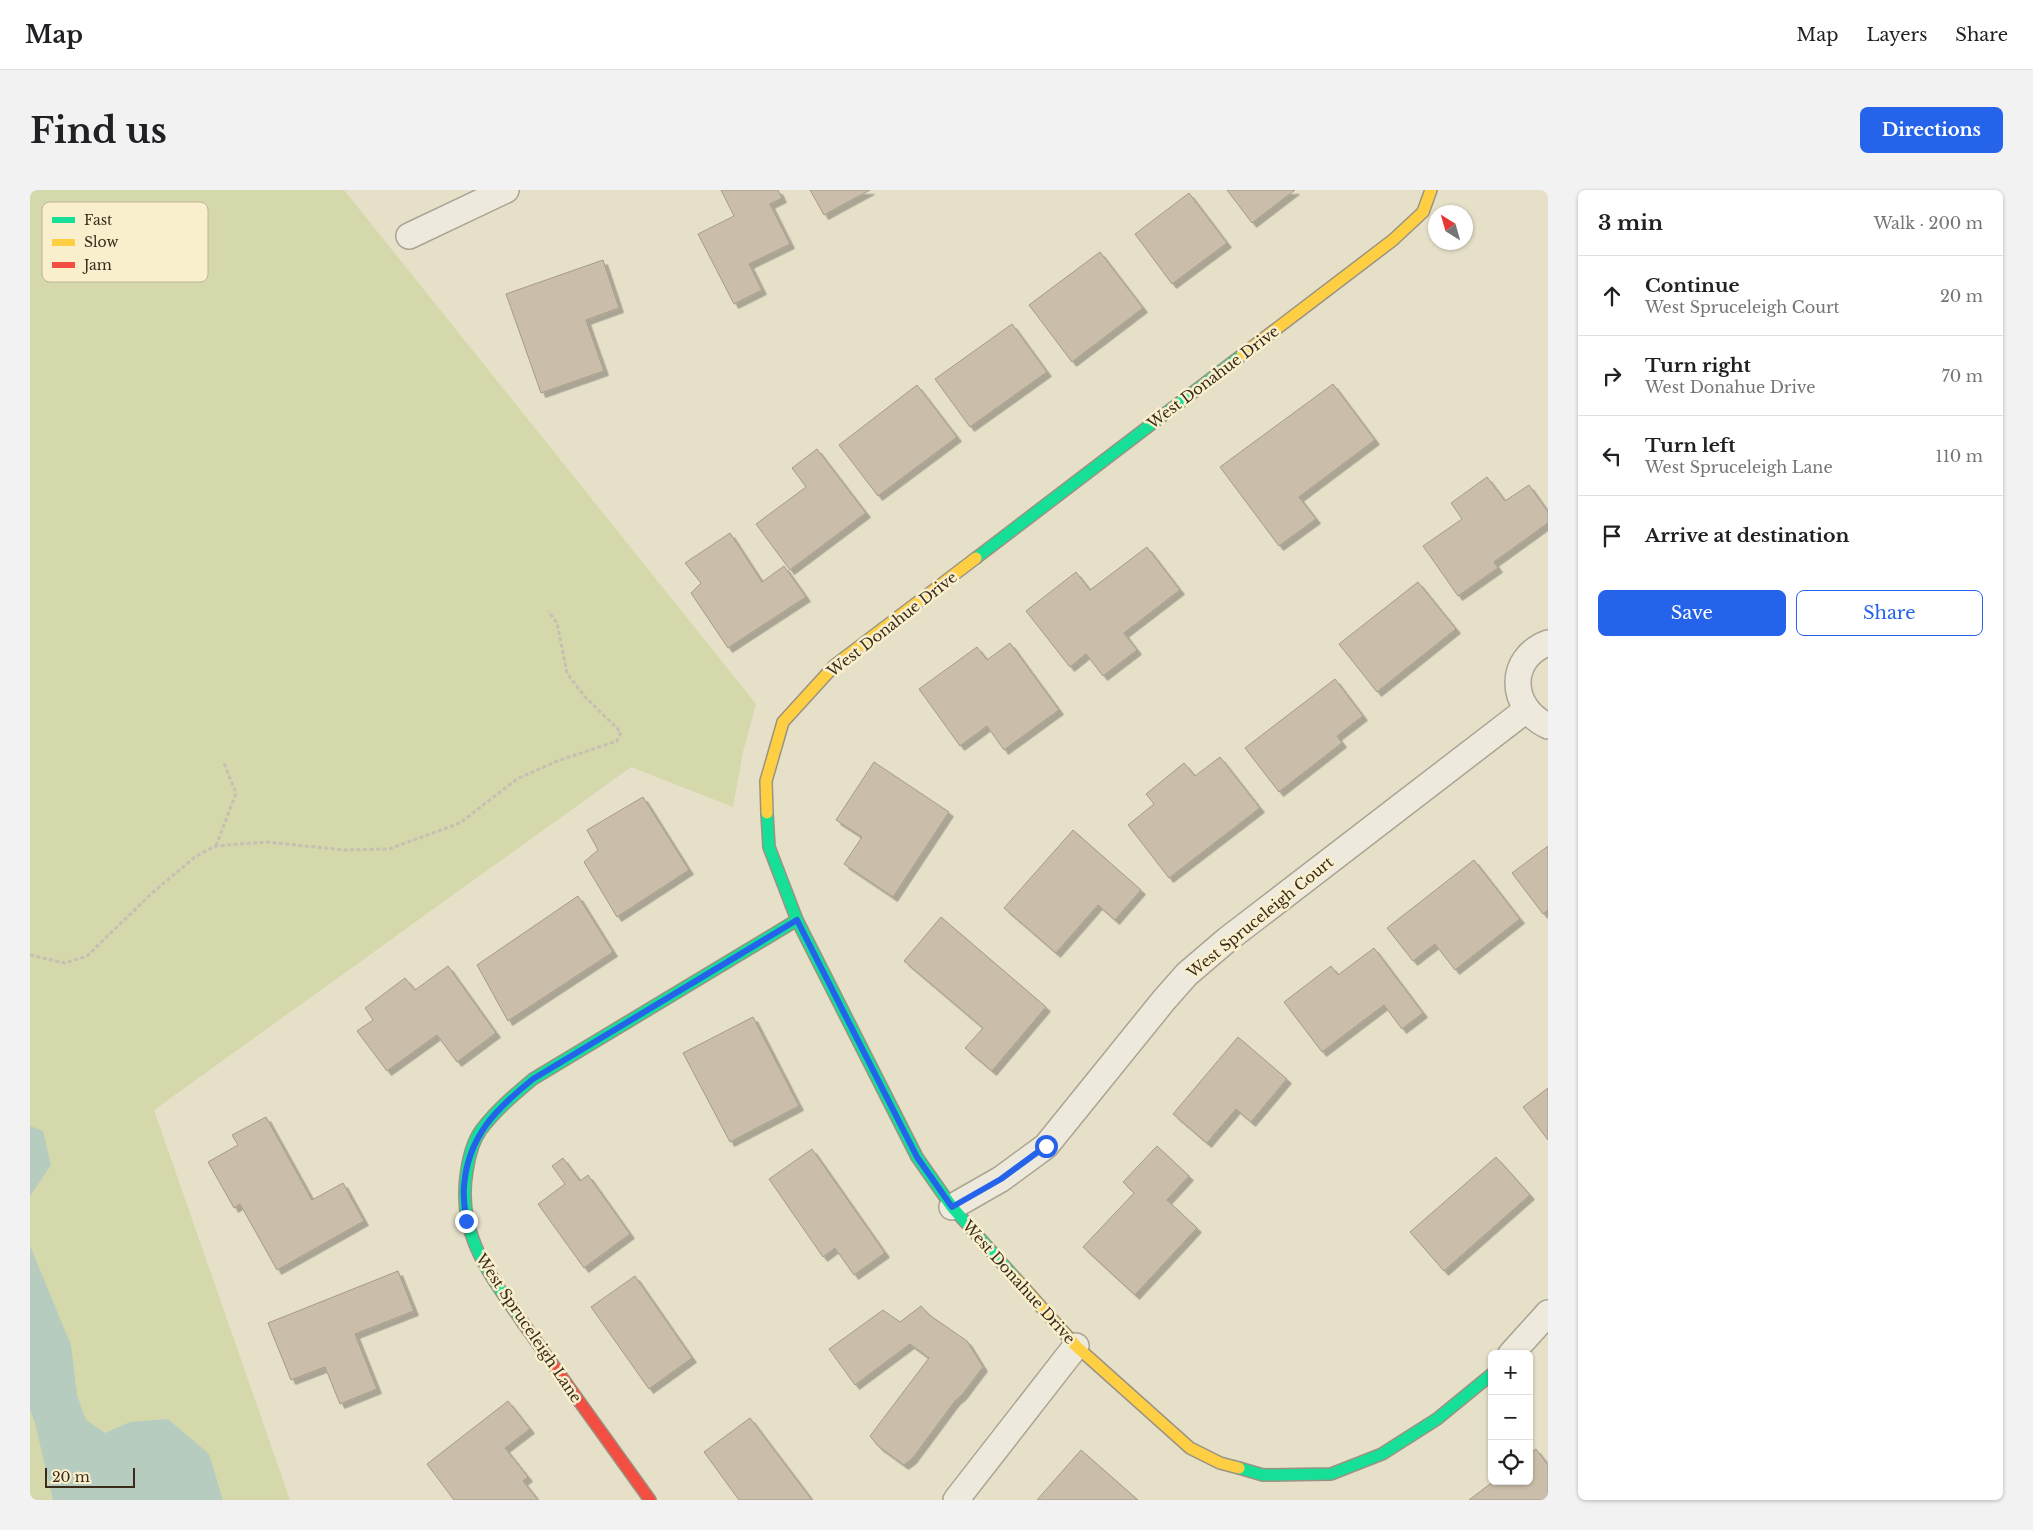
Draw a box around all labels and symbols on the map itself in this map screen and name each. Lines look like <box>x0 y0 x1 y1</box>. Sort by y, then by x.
legend <box>42 202 208 282</box>
north arrow <box>1428 205 1473 250</box>
text: Fast <box>84 211 113 229</box>
text: Slow <box>84 233 118 251</box>
text: Jam <box>82 256 112 274</box>
street label: West Donahue Drive <box>1143 321 1283 433</box>
street label: West Donahue Drive <box>822 567 961 681</box>
street label: West Spruceleigh Court <box>1182 852 1337 982</box>
route start <box>1035 1135 1058 1158</box>
route end <box>455 1210 478 1233</box>
street label: West Donahue Drive <box>958 1216 1080 1348</box>
street label: West Spruceleigh Lane <box>471 1249 586 1406</box>
scale bar <box>45 1465 135 1488</box>

